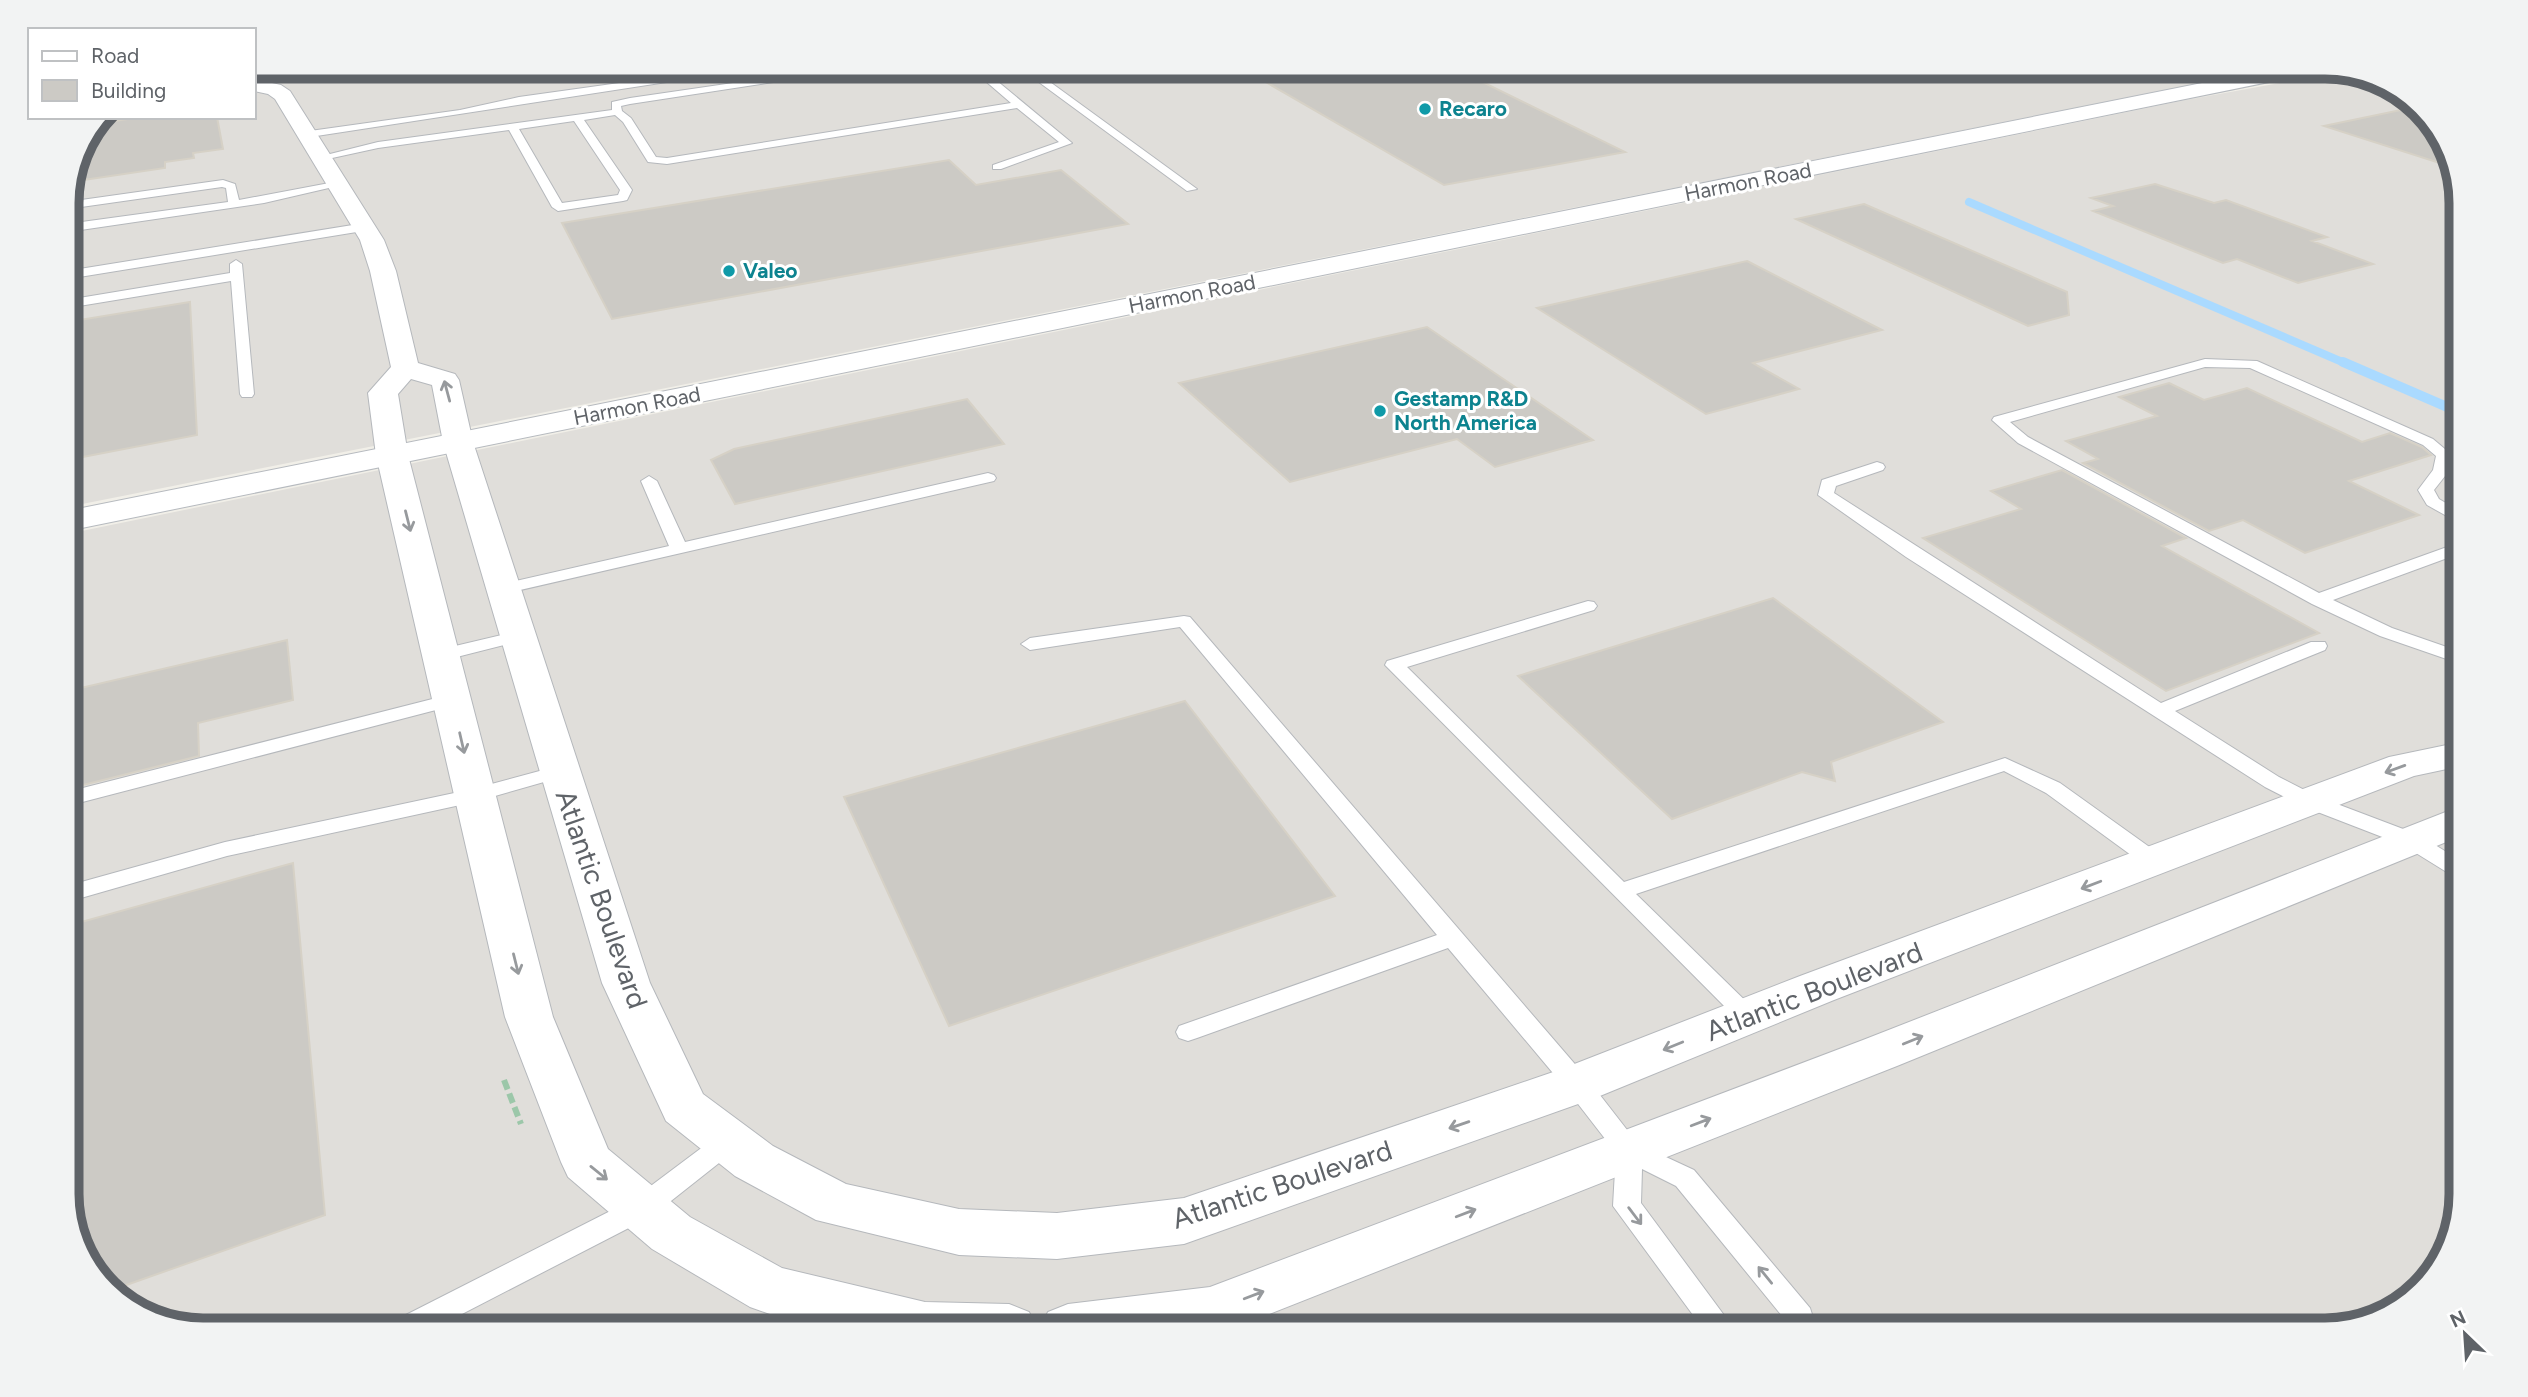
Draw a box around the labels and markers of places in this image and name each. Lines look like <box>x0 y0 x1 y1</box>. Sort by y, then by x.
place label: Recaro <box>1439 96 1507 121</box>
marker: Recaro <box>1417 101 1433 117</box>
place label: Valeo <box>743 258 798 283</box>
marker: Valeo <box>721 263 737 279</box>
place label: Gestamp R&D North America <box>1394 386 1537 435</box>
marker: Gestamp R&D North America <box>1372 403 1388 419</box>

